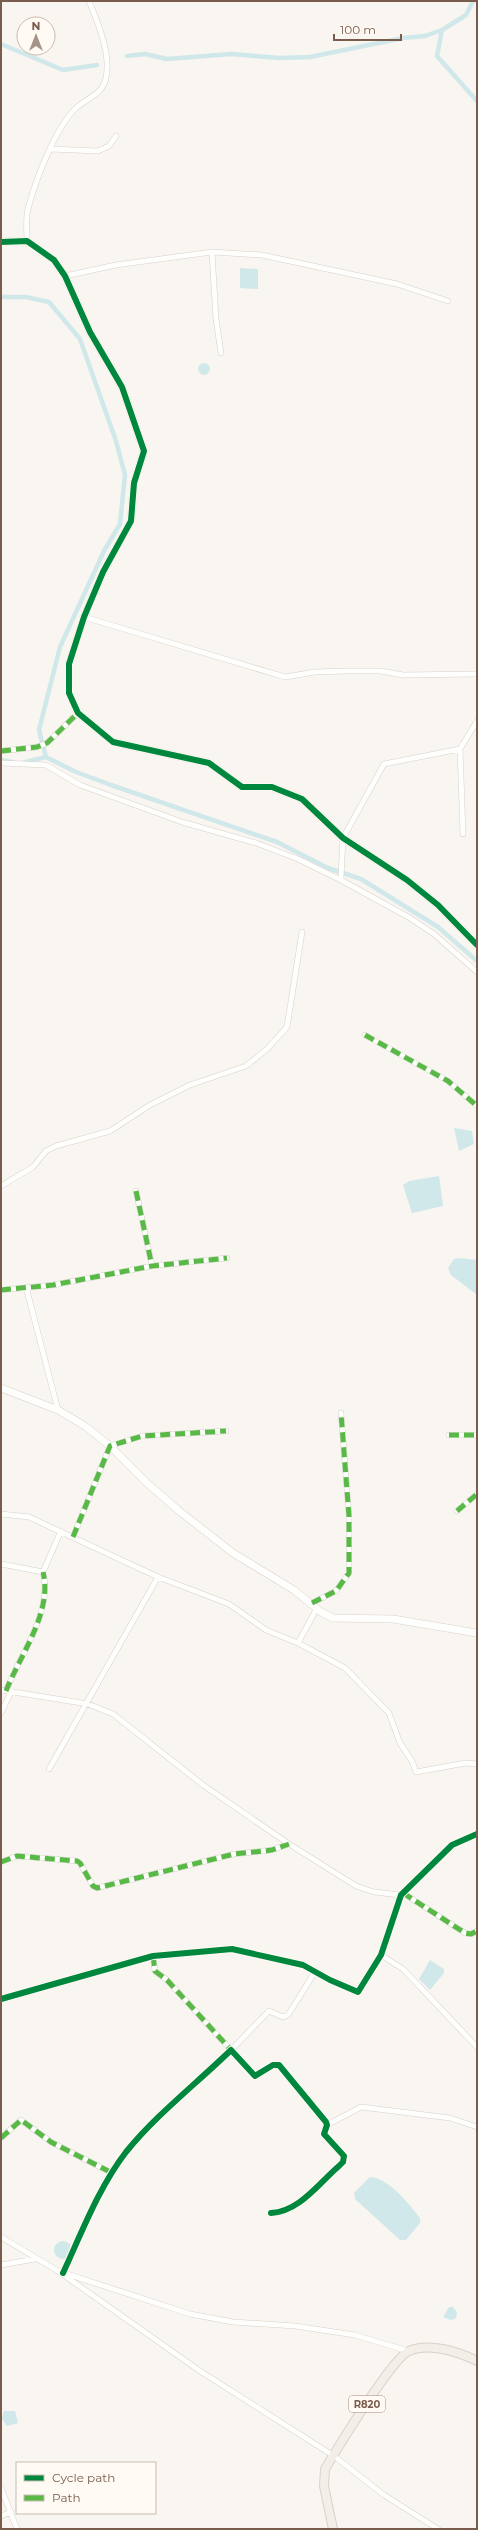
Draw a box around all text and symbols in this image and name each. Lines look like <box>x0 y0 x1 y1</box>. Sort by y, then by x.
north arrow <box>16 16 56 56</box>
scale bar <box>334 16 401 42</box>
text: N <box>32 19 40 33</box>
text: 100 m <box>340 22 376 37</box>
road number: R820 <box>349 2396 385 2412</box>
legend <box>16 2462 156 2514</box>
text: Cycle path <box>52 2470 115 2485</box>
text: Path <box>52 2490 81 2505</box>

